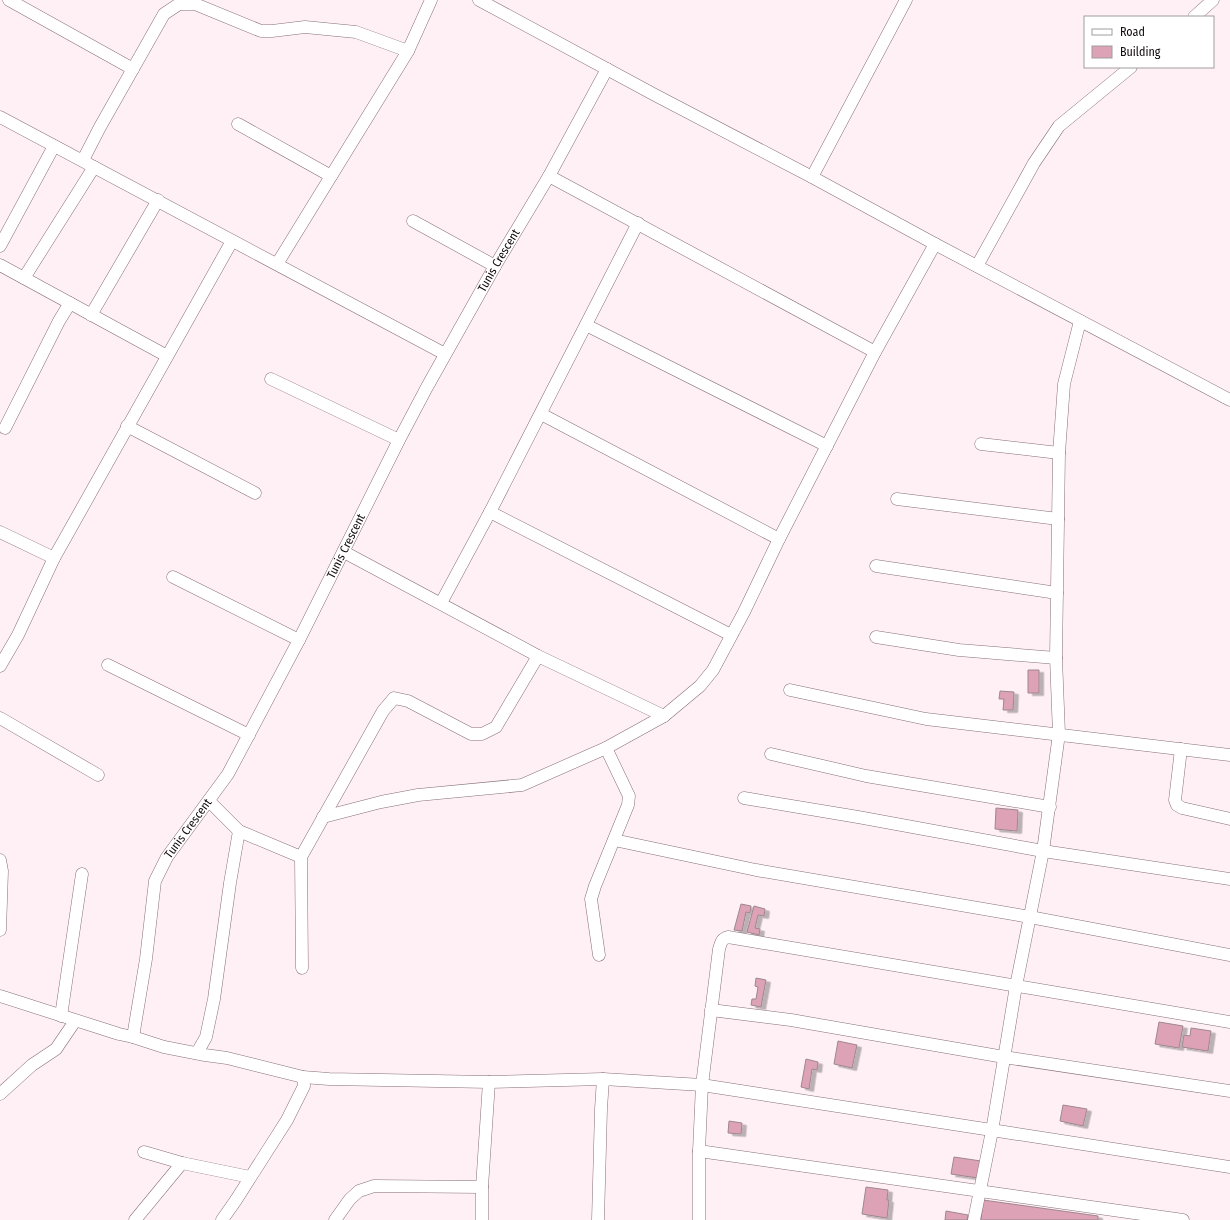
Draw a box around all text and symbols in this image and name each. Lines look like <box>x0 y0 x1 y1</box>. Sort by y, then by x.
legend <box>1084 16 1214 68</box>
text: Road <box>1120 25 1145 39</box>
text: Building <box>1120 45 1161 59</box>
street label: Tunis Crescent <box>475 226 523 294</box>
street label: Tunis Crescent <box>324 511 368 581</box>
street label: Tunis Crescent <box>162 796 215 861</box>

